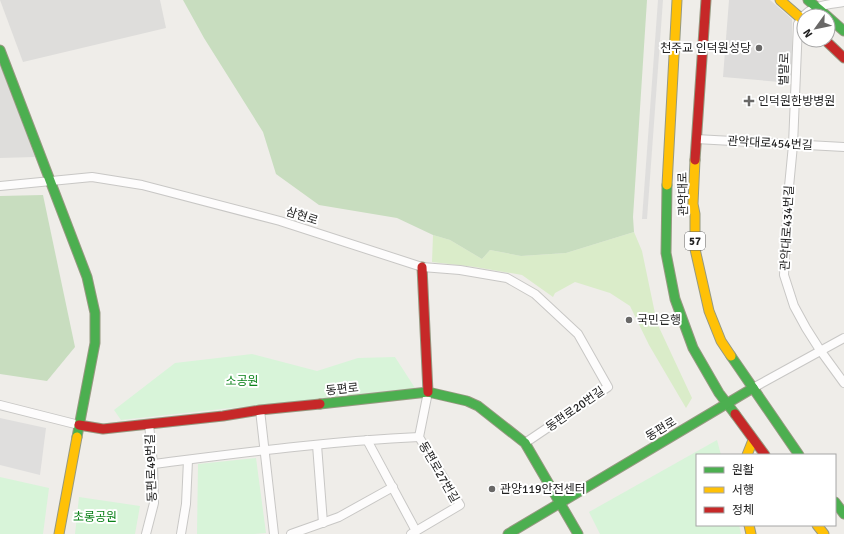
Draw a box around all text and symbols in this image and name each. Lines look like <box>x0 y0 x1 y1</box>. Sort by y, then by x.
north arrow <box>796 8 836 48</box>
text: N <box>800 26 816 40</box>
place label: 천주교 인덕원성당 <box>660 41 751 56</box>
marker: 천주교 인덕원성당 <box>754 43 764 53</box>
street label: 벌말로 <box>776 52 793 86</box>
place label: 인덕원한방병원 <box>758 94 835 109</box>
marker: 인덕원한방병원 <box>743 95 755 107</box>
street label: 관악대로454번길 <box>727 134 813 153</box>
street label: 관악대로 <box>676 172 691 216</box>
street label: 관악대로434번길 <box>778 185 797 271</box>
street label: 삼현로 <box>284 204 320 229</box>
road number: 57 <box>685 232 705 250</box>
place label: 국민은행 <box>637 313 681 328</box>
marker: 국민은행 <box>624 315 634 325</box>
park label: 소공원 <box>225 374 259 389</box>
street label: 동편로 <box>325 380 359 399</box>
street label: 동편로20번길 <box>543 384 608 435</box>
street label: 동편로 <box>643 414 679 444</box>
street label: 동편로49번길 <box>143 434 160 502</box>
street label: 동편로27번길 <box>415 439 462 506</box>
legend <box>696 454 836 526</box>
text: 원활 <box>732 463 754 478</box>
place label: 관양119안전센터 <box>500 482 586 497</box>
text: 서행 <box>732 483 754 498</box>
marker: 관양119안전센터 <box>487 484 497 494</box>
text: 정체 <box>732 503 754 518</box>
park label: 초롱공원 <box>73 510 117 525</box>

